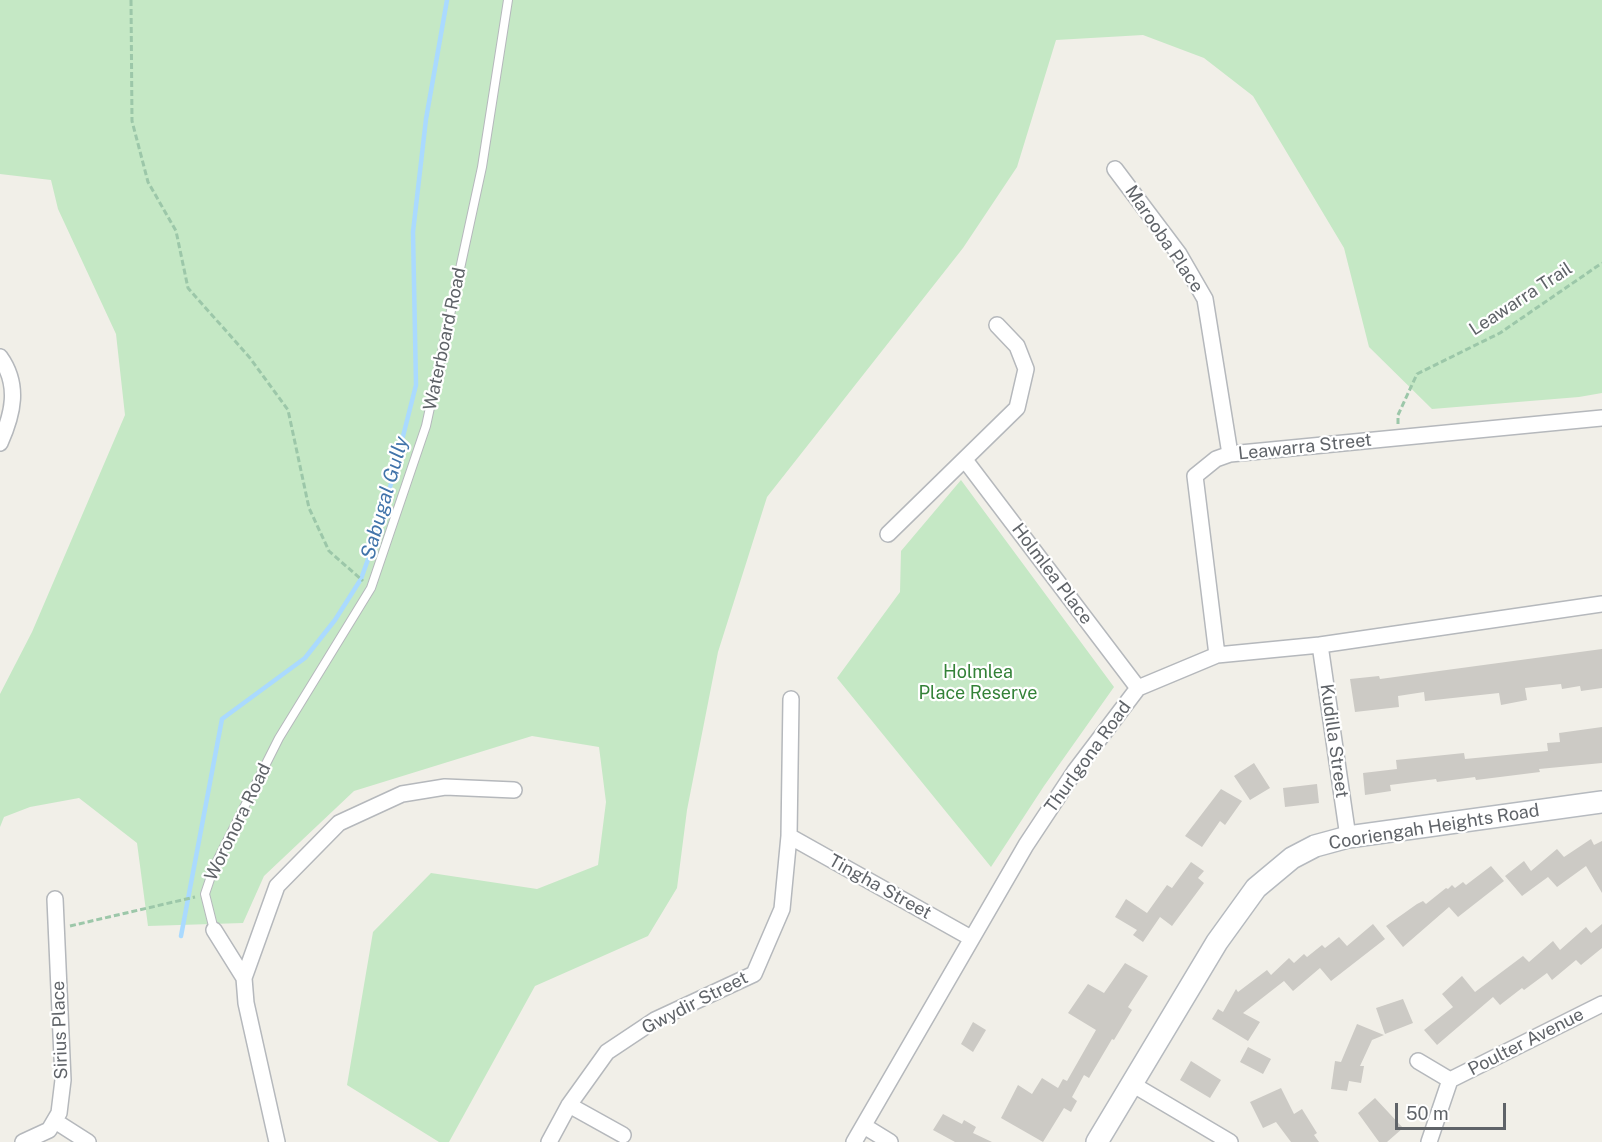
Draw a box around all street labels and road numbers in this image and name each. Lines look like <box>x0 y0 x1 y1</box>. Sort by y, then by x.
street label: Marooba Place <box>1120 181 1208 297</box>
street label: Leawarra Trail <box>1465 258 1577 340</box>
street label: Waterboard Road <box>419 266 471 412</box>
street label: Leawarra Street <box>1237 429 1373 465</box>
street label: Holmlea Place <box>1007 519 1097 629</box>
street label: Kudilla Street <box>1315 683 1353 799</box>
street label: Thurlgona Road <box>1040 697 1136 817</box>
street label: Woronora Road <box>200 760 276 884</box>
street label: Cooriengah Heights Road <box>1327 800 1541 854</box>
street label: Tingha Street <box>825 850 935 924</box>
street label: Gwydir Street <box>638 967 752 1039</box>
street label: Sirius Place <box>47 980 73 1080</box>
street label: Poulter Avenue <box>1465 1004 1587 1080</box>

